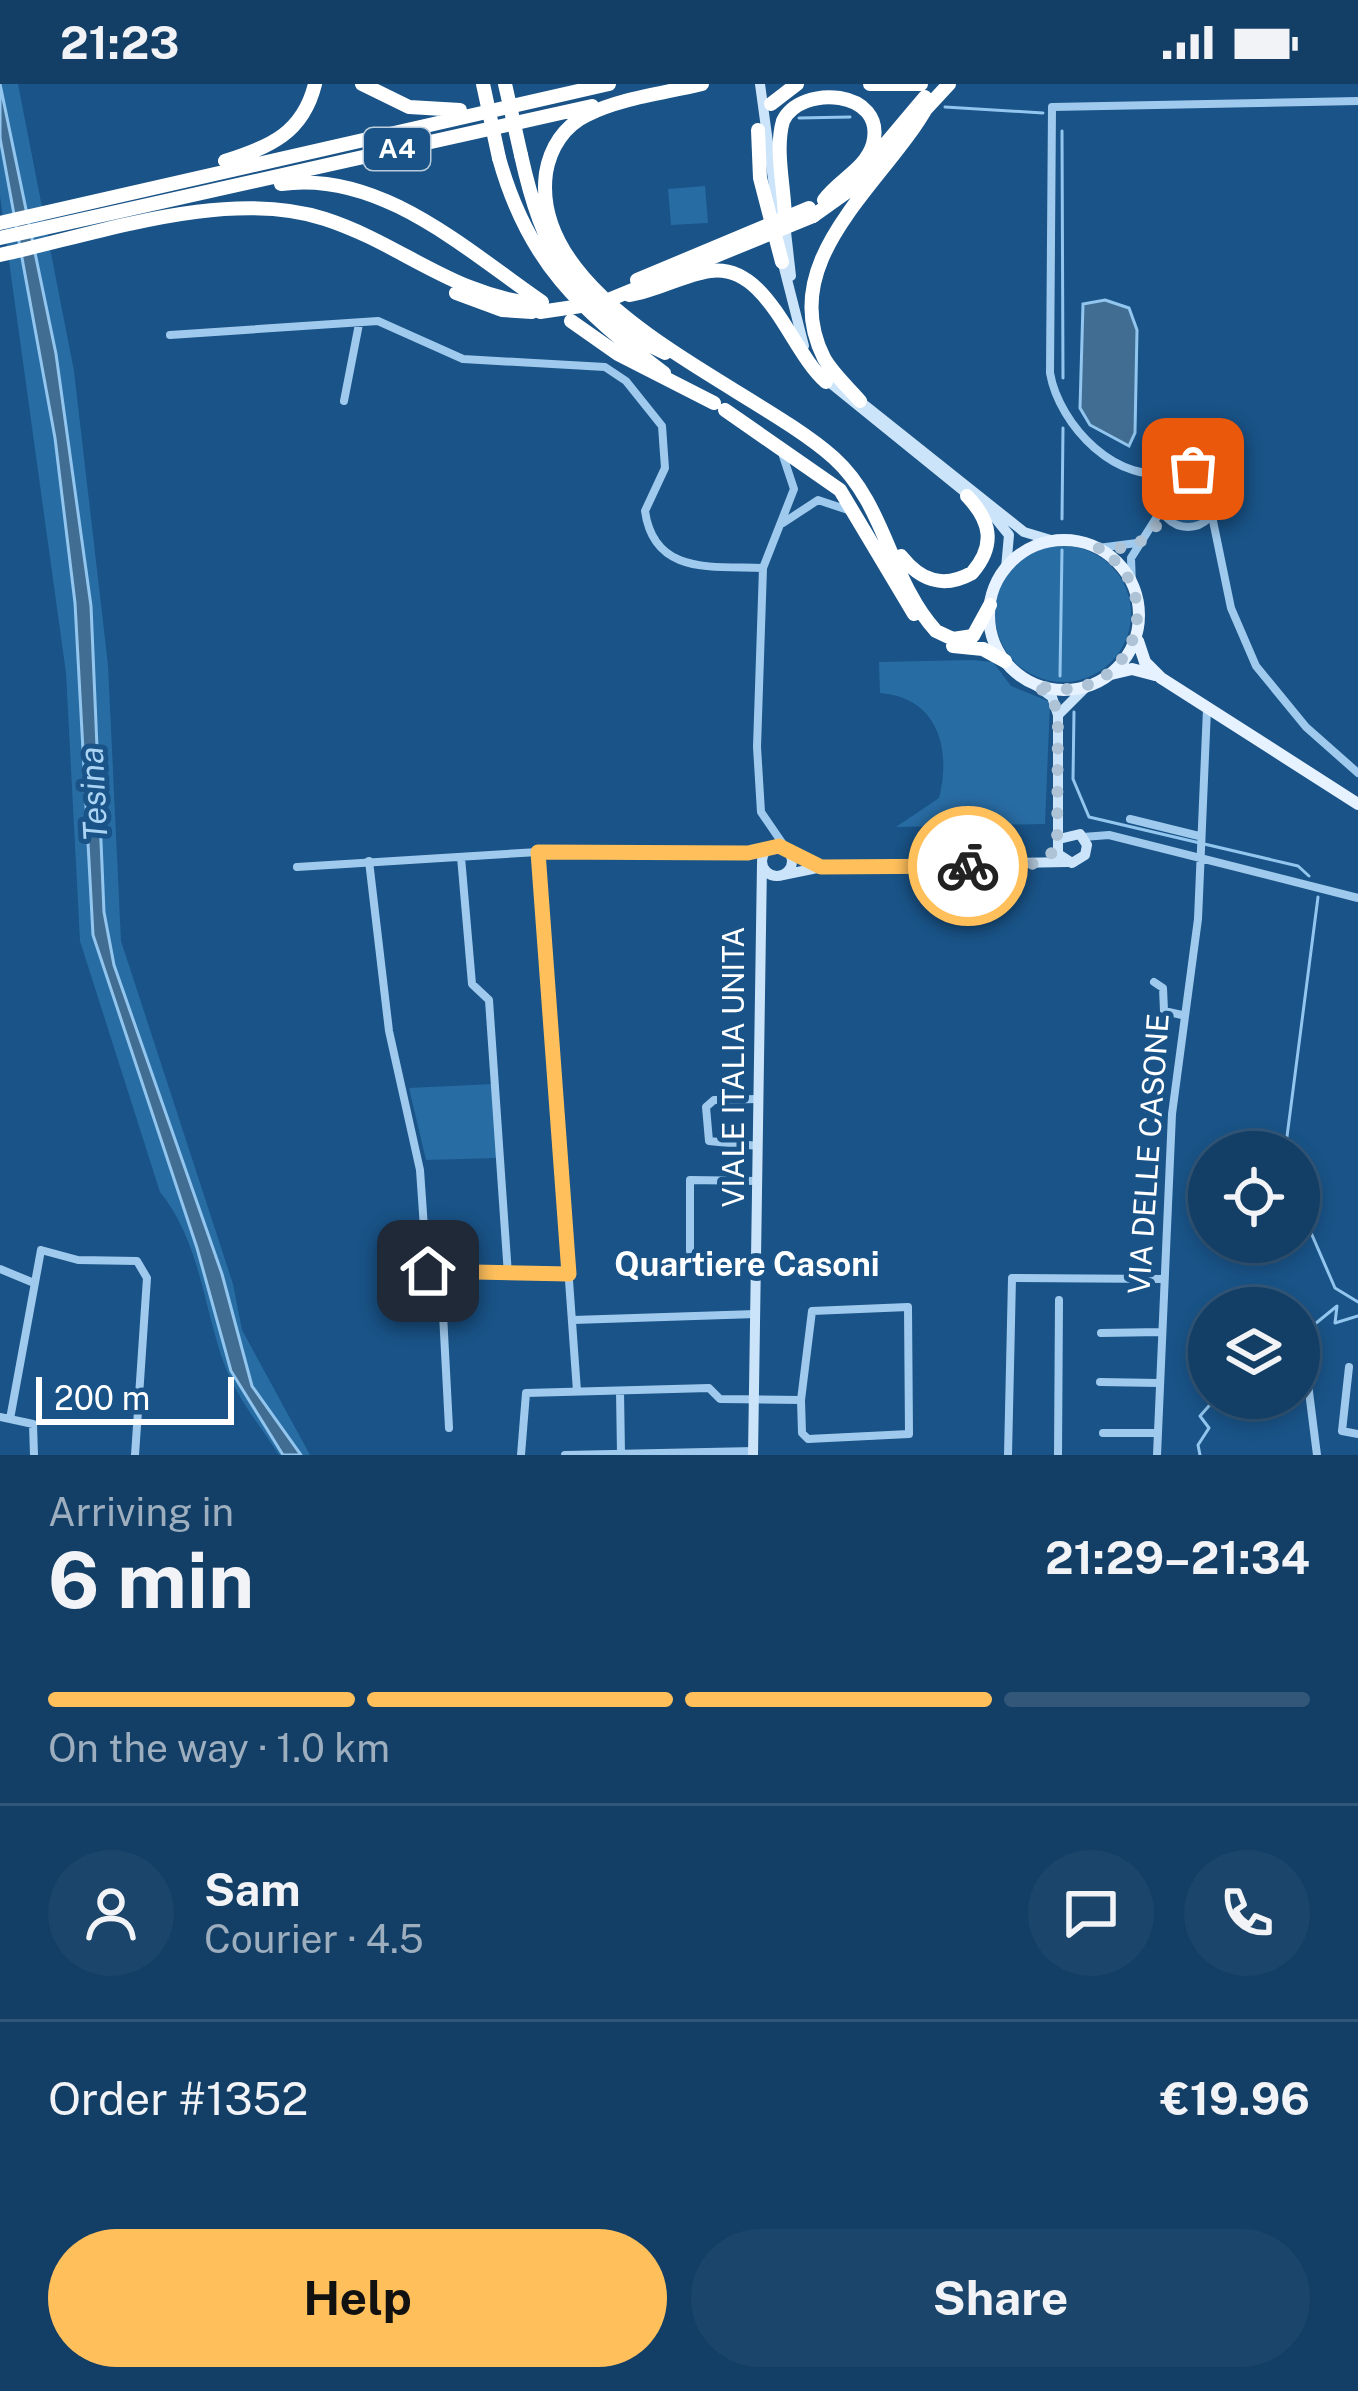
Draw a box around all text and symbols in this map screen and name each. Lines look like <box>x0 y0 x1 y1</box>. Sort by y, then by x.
text: 21:23 <box>60 16 179 69</box>
road number: A4 <box>364 128 430 170</box>
pin <box>1142 418 1244 520</box>
icon: bag <box>1160 436 1226 502</box>
water label: Tesina <box>72 746 114 842</box>
courier <box>908 806 1028 926</box>
icon: bike <box>935 833 1001 899</box>
street label: VIALE ITALIA UNITA <box>715 926 751 1208</box>
street label: VIA DELLE CASONE <box>1120 1012 1176 1296</box>
map controls <box>1188 1131 1320 1419</box>
button: locate <box>1188 1131 1320 1263</box>
pin <box>377 1220 479 1322</box>
icon: home <box>395 1238 461 1304</box>
district label: Quartiere Casoni <box>614 1245 880 1283</box>
button: layers <box>1188 1287 1320 1419</box>
scale bar <box>36 1371 234 1424</box>
text: 200 m <box>54 1379 150 1417</box>
text: Arriving in <box>48 1489 234 1535</box>
text: 21:29–21:34 <box>1045 1531 1310 1584</box>
text: 6 min <box>48 1534 254 1626</box>
text: On the way · 1.0 km <box>48 1725 390 1771</box>
button: person <box>48 1850 174 1976</box>
button: chat <box>1028 1850 1154 1976</box>
button: phone <box>1184 1850 1310 1976</box>
text: Sam <box>204 1863 301 1916</box>
text: Courier · 4.5 <box>204 1916 424 1962</box>
text: Order #1352 <box>48 2072 308 2125</box>
text: €19.96 <box>1160 2072 1310 2125</box>
button: Help <box>48 2229 667 2367</box>
button: Share <box>691 2229 1310 2367</box>

